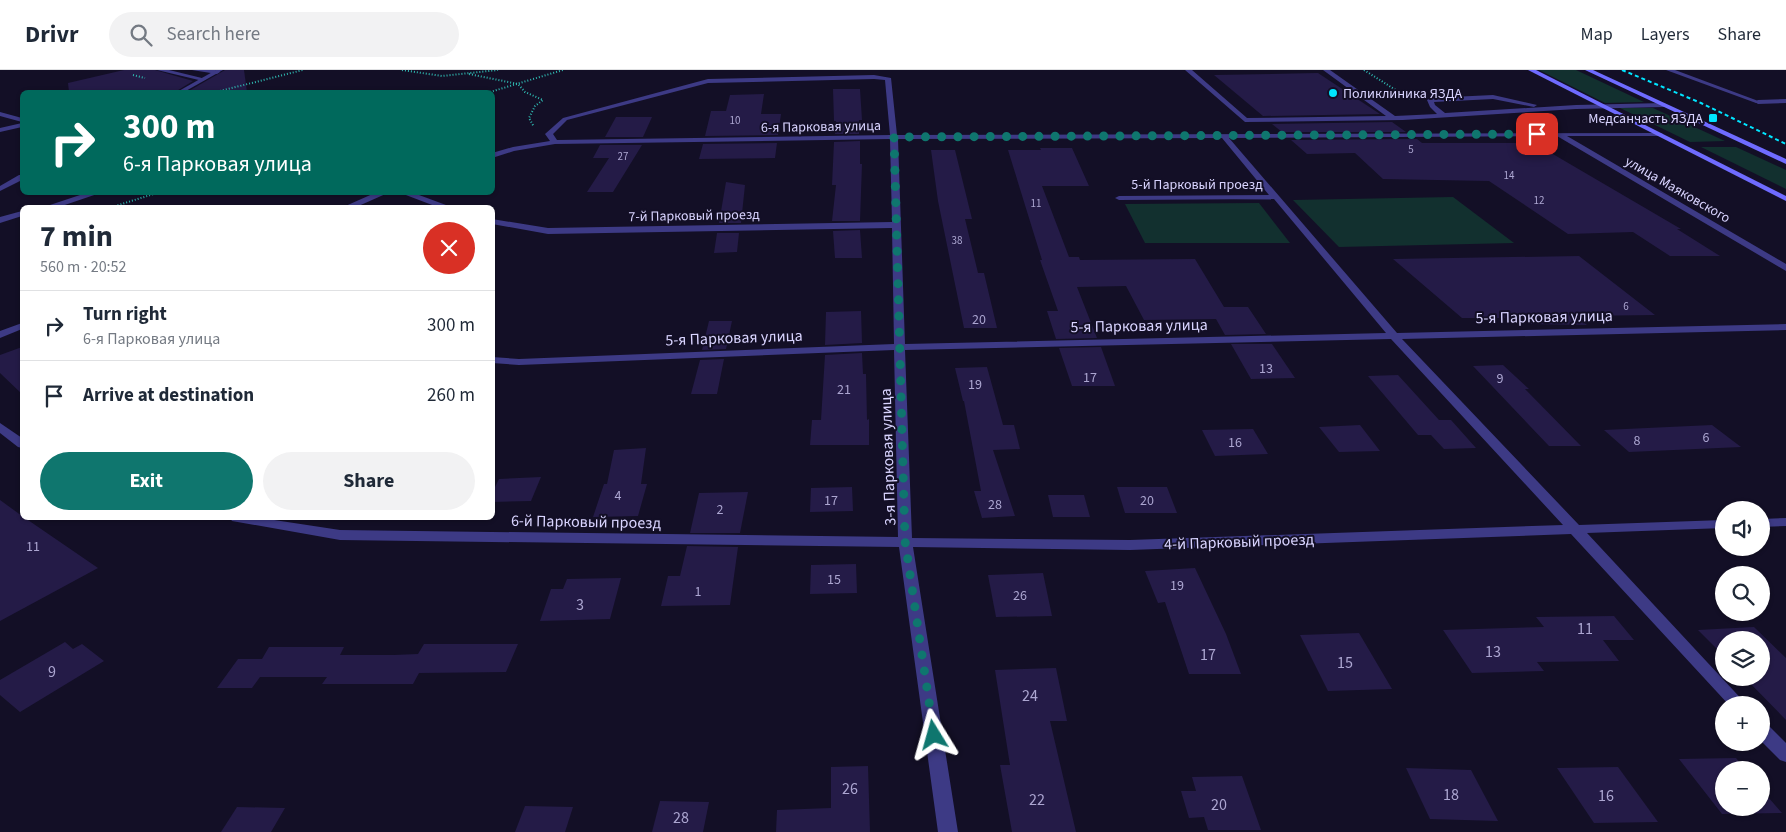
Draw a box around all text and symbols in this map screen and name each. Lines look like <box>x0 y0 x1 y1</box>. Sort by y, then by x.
search box <box>109 12 459 57</box>
text: Drivr <box>25 17 79 52</box>
icon: search <box>127 21 155 49</box>
text: Search here <box>167 21 260 48</box>
text: Map <box>1581 22 1613 47</box>
text: Layers <box>1641 22 1690 47</box>
text: Share <box>1718 22 1761 47</box>
place label: Поликлиника ЯЗДА <box>1343 84 1462 104</box>
marker: Поликлиника ЯЗДА <box>1327 87 1339 99</box>
text: 300 m <box>123 102 215 152</box>
place label: Медсанчасть ЯЗДА <box>1588 109 1703 129</box>
icon: right <box>40 110 105 175</box>
marker: Медсанчасть ЯЗДА <box>1707 112 1719 124</box>
house number: 10 <box>730 113 740 128</box>
pin <box>1516 113 1558 155</box>
street label: 6-я Парковая улица <box>761 116 881 138</box>
icon: arrive <box>1523 120 1551 148</box>
house number: 5 <box>1408 142 1414 157</box>
text: 6-я Парковая улица <box>123 148 312 180</box>
house number: 27 <box>618 149 628 164</box>
street label: улица Маяковского <box>1621 152 1734 228</box>
house number: 14 <box>1504 168 1515 183</box>
street label: 5-й Парковый проезд <box>1131 175 1263 195</box>
house number: 12 <box>1534 193 1544 208</box>
house number: 11 <box>1031 196 1041 211</box>
street label: 7-й Парковый проезд <box>628 205 760 227</box>
text: 7 min <box>40 215 113 258</box>
button: close <box>423 222 475 274</box>
house number: 38 <box>952 233 963 248</box>
text: 560 m · 20:52 <box>40 256 127 278</box>
house number: 6 <box>1623 299 1629 314</box>
text: Turn right <box>83 301 167 328</box>
street label: 5-я Парковая улица <box>1475 305 1613 329</box>
house number: 20 <box>972 310 986 330</box>
icon: right <box>40 312 68 340</box>
text: 300 m <box>427 312 475 339</box>
street label: 5-я Парковая улица <box>1070 314 1208 338</box>
street label: 5-я Парковая улица <box>665 325 803 351</box>
text: 6-я Парковая улица <box>83 328 220 350</box>
house number: 13 <box>1259 359 1273 379</box>
house number: 17 <box>1083 368 1097 388</box>
house number: 9 <box>1497 369 1504 389</box>
house number: 19 <box>968 375 982 395</box>
house number: 21 <box>837 380 851 400</box>
icon: arrive <box>40 382 68 410</box>
text: Arrive at destination <box>83 382 254 409</box>
text: 260 m <box>427 382 475 409</box>
street label: 3-я Парковая улица <box>875 388 901 526</box>
house number: 6 <box>1703 428 1710 448</box>
house number: 8 <box>1634 431 1641 451</box>
house number: 16 <box>1228 433 1242 453</box>
button: Exit <box>40 452 253 510</box>
button: Share <box>263 452 475 510</box>
house number: 4 <box>615 486 622 506</box>
house number: 17 <box>824 491 838 511</box>
house number: 20 <box>1140 491 1154 511</box>
house number: 28 <box>988 495 1002 515</box>
house number: 2 <box>717 500 724 520</box>
map controls <box>1715 501 1770 816</box>
button: sound <box>1715 501 1770 556</box>
street label: 6-й Парковый проезд <box>511 510 662 534</box>
street label: 4-й Парковый проезд <box>1164 528 1315 556</box>
house number: 11 <box>26 537 40 557</box>
button: search <box>1715 566 1770 621</box>
house number: 15 <box>827 570 841 590</box>
house number: 19 <box>1170 576 1184 596</box>
house number: 1 <box>695 582 702 602</box>
house number: 26 <box>1013 586 1027 606</box>
house number: 3 <box>576 594 584 616</box>
house number: 11 <box>1577 618 1593 640</box>
button: layers <box>1715 631 1770 686</box>
house number: 13 <box>1485 641 1501 663</box>
house number: 17 <box>1200 644 1216 666</box>
house number: 15 <box>1337 652 1353 674</box>
house number: 9 <box>48 661 56 683</box>
house number: 24 <box>1022 685 1038 707</box>
button: + <box>1715 696 1770 751</box>
position arrow <box>907 708 959 760</box>
button: − <box>1715 761 1770 816</box>
house number: 26 <box>842 778 858 800</box>
house number: 18 <box>1443 784 1459 806</box>
house number: 16 <box>1598 785 1614 807</box>
house number: 22 <box>1029 789 1045 811</box>
house number: 20 <box>1211 794 1227 816</box>
house number: 28 <box>673 807 689 829</box>

